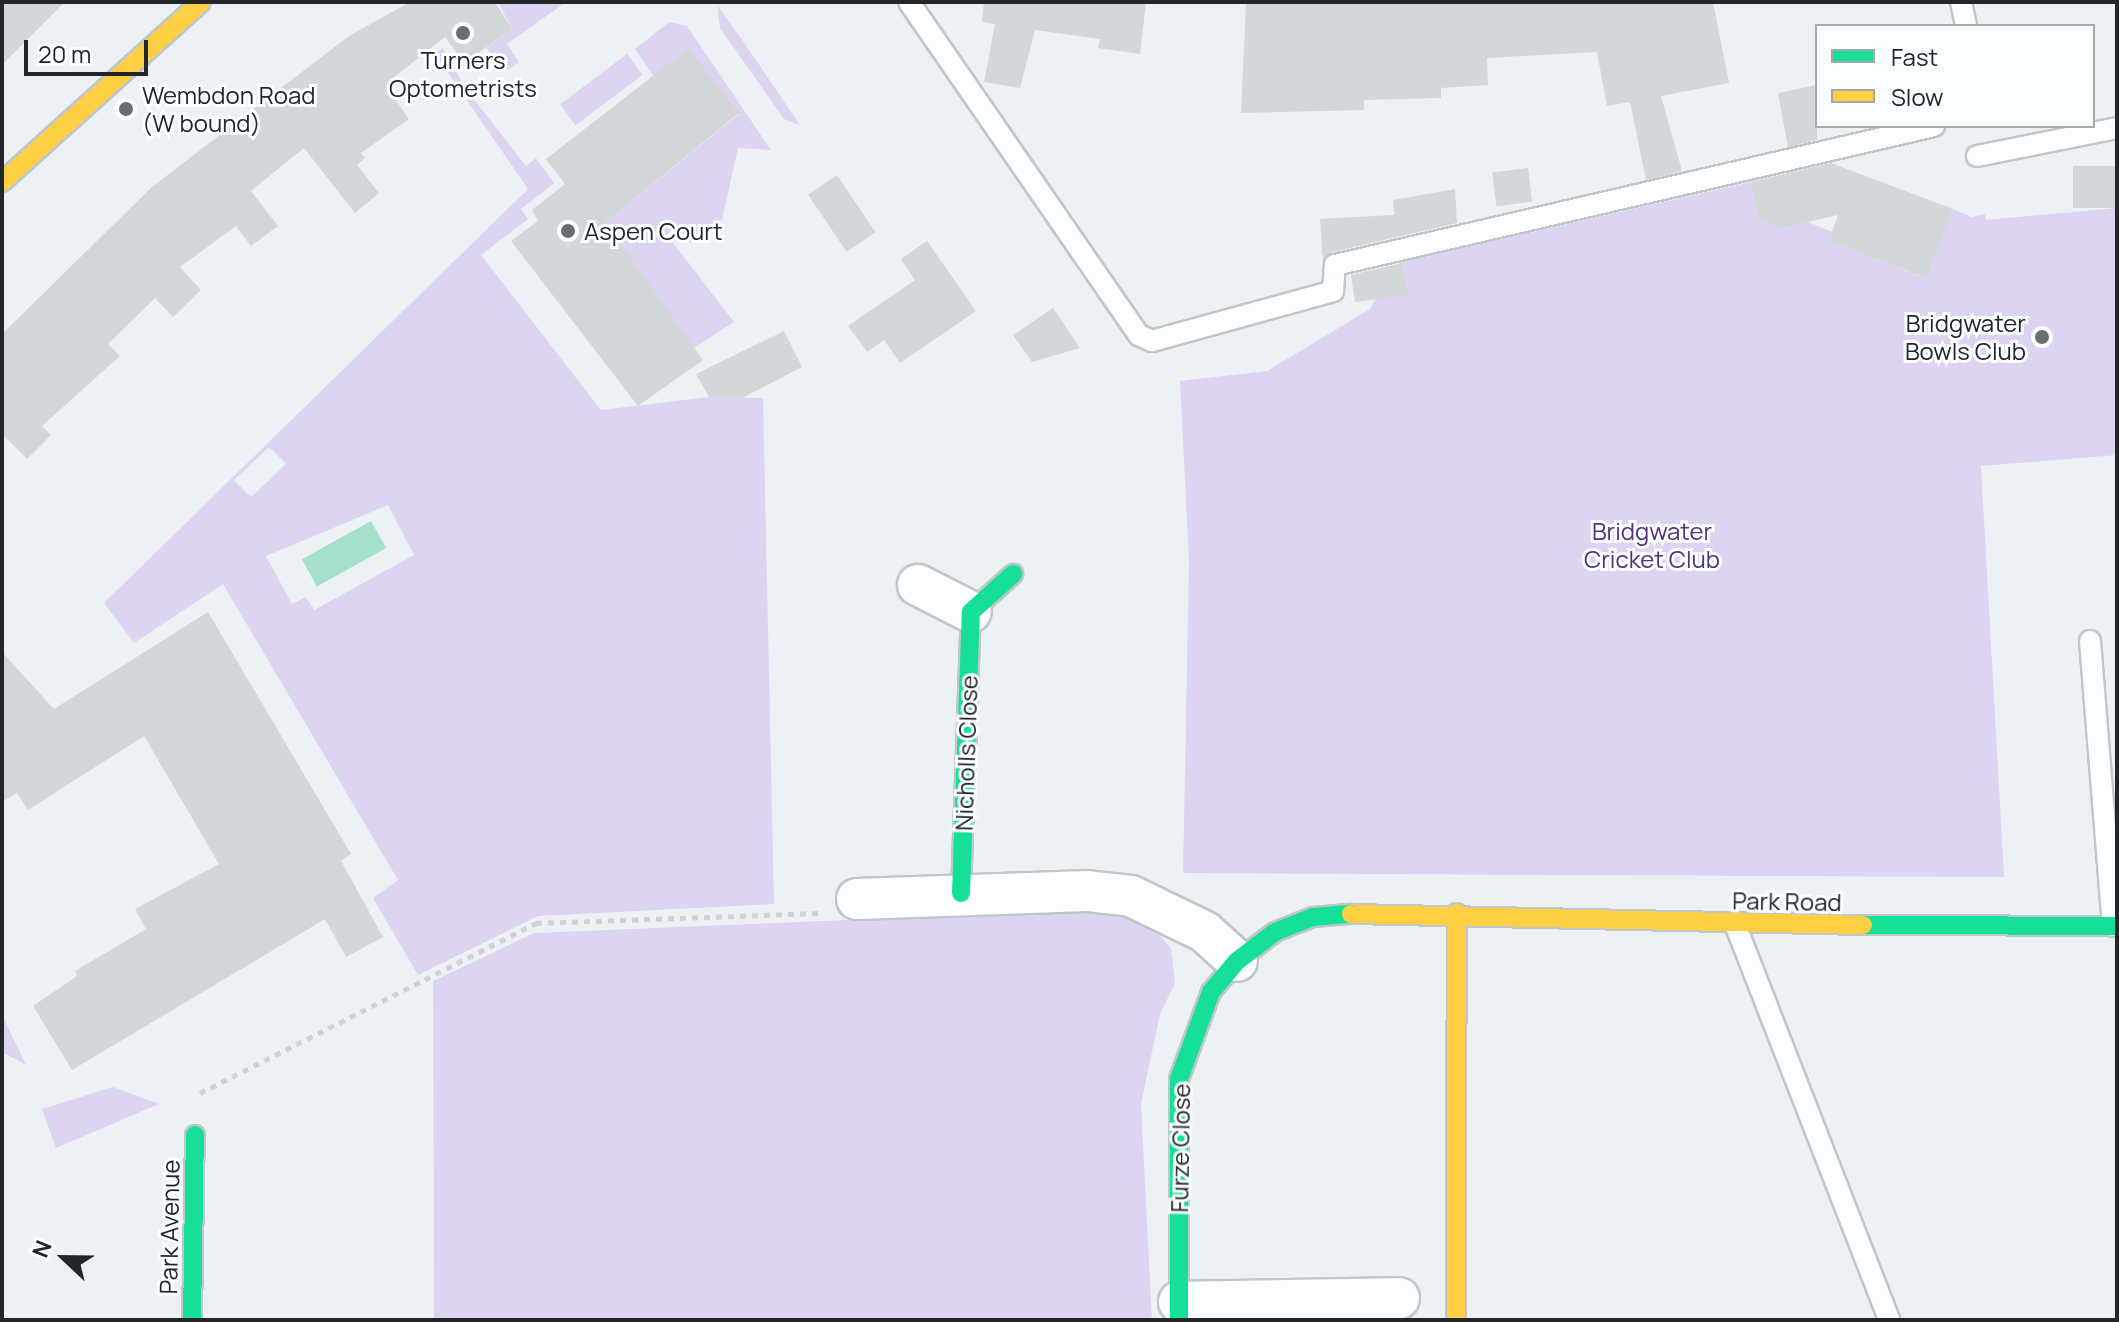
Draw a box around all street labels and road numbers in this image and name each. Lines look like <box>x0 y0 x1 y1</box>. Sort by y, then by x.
street label: Nicholls Close <box>949 675 983 831</box>
street label: Park Road <box>1732 886 1842 916</box>
street label: Furze Close <box>1164 1083 1196 1213</box>
street label: Park Avenue <box>153 1159 185 1295</box>

